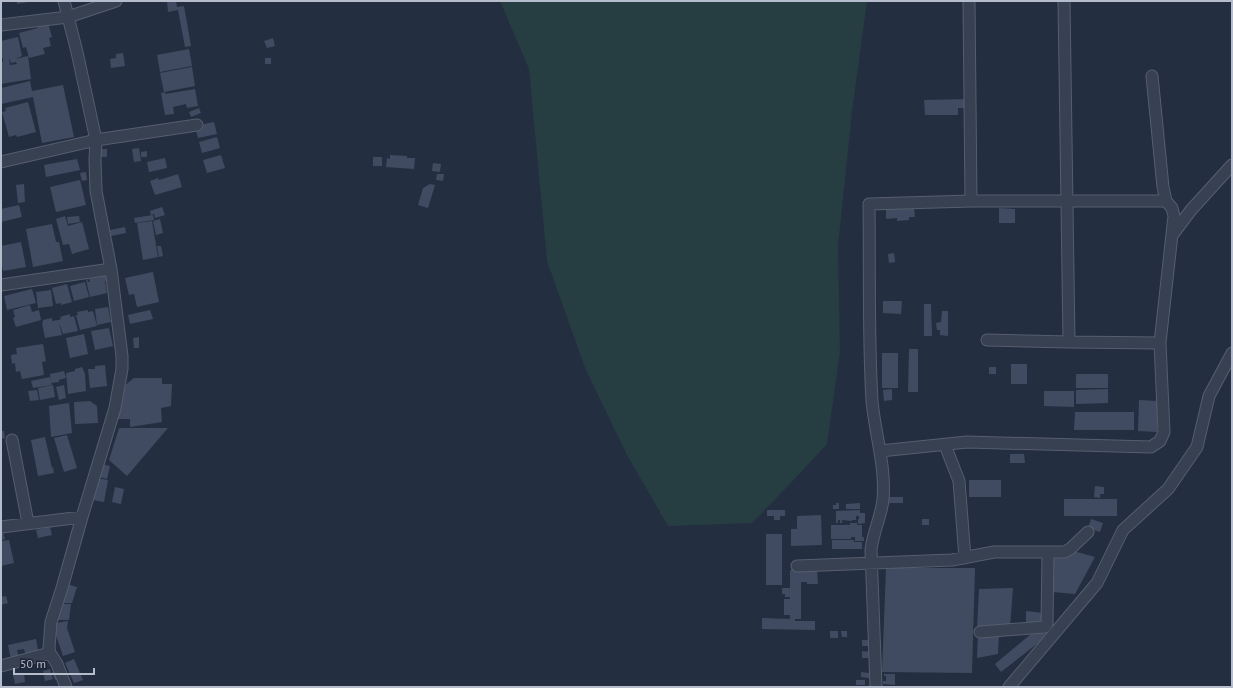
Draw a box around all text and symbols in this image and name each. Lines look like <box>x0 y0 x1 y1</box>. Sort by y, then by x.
scale bar <box>14 650 94 676</box>
text: 50 m <box>20 656 46 671</box>

